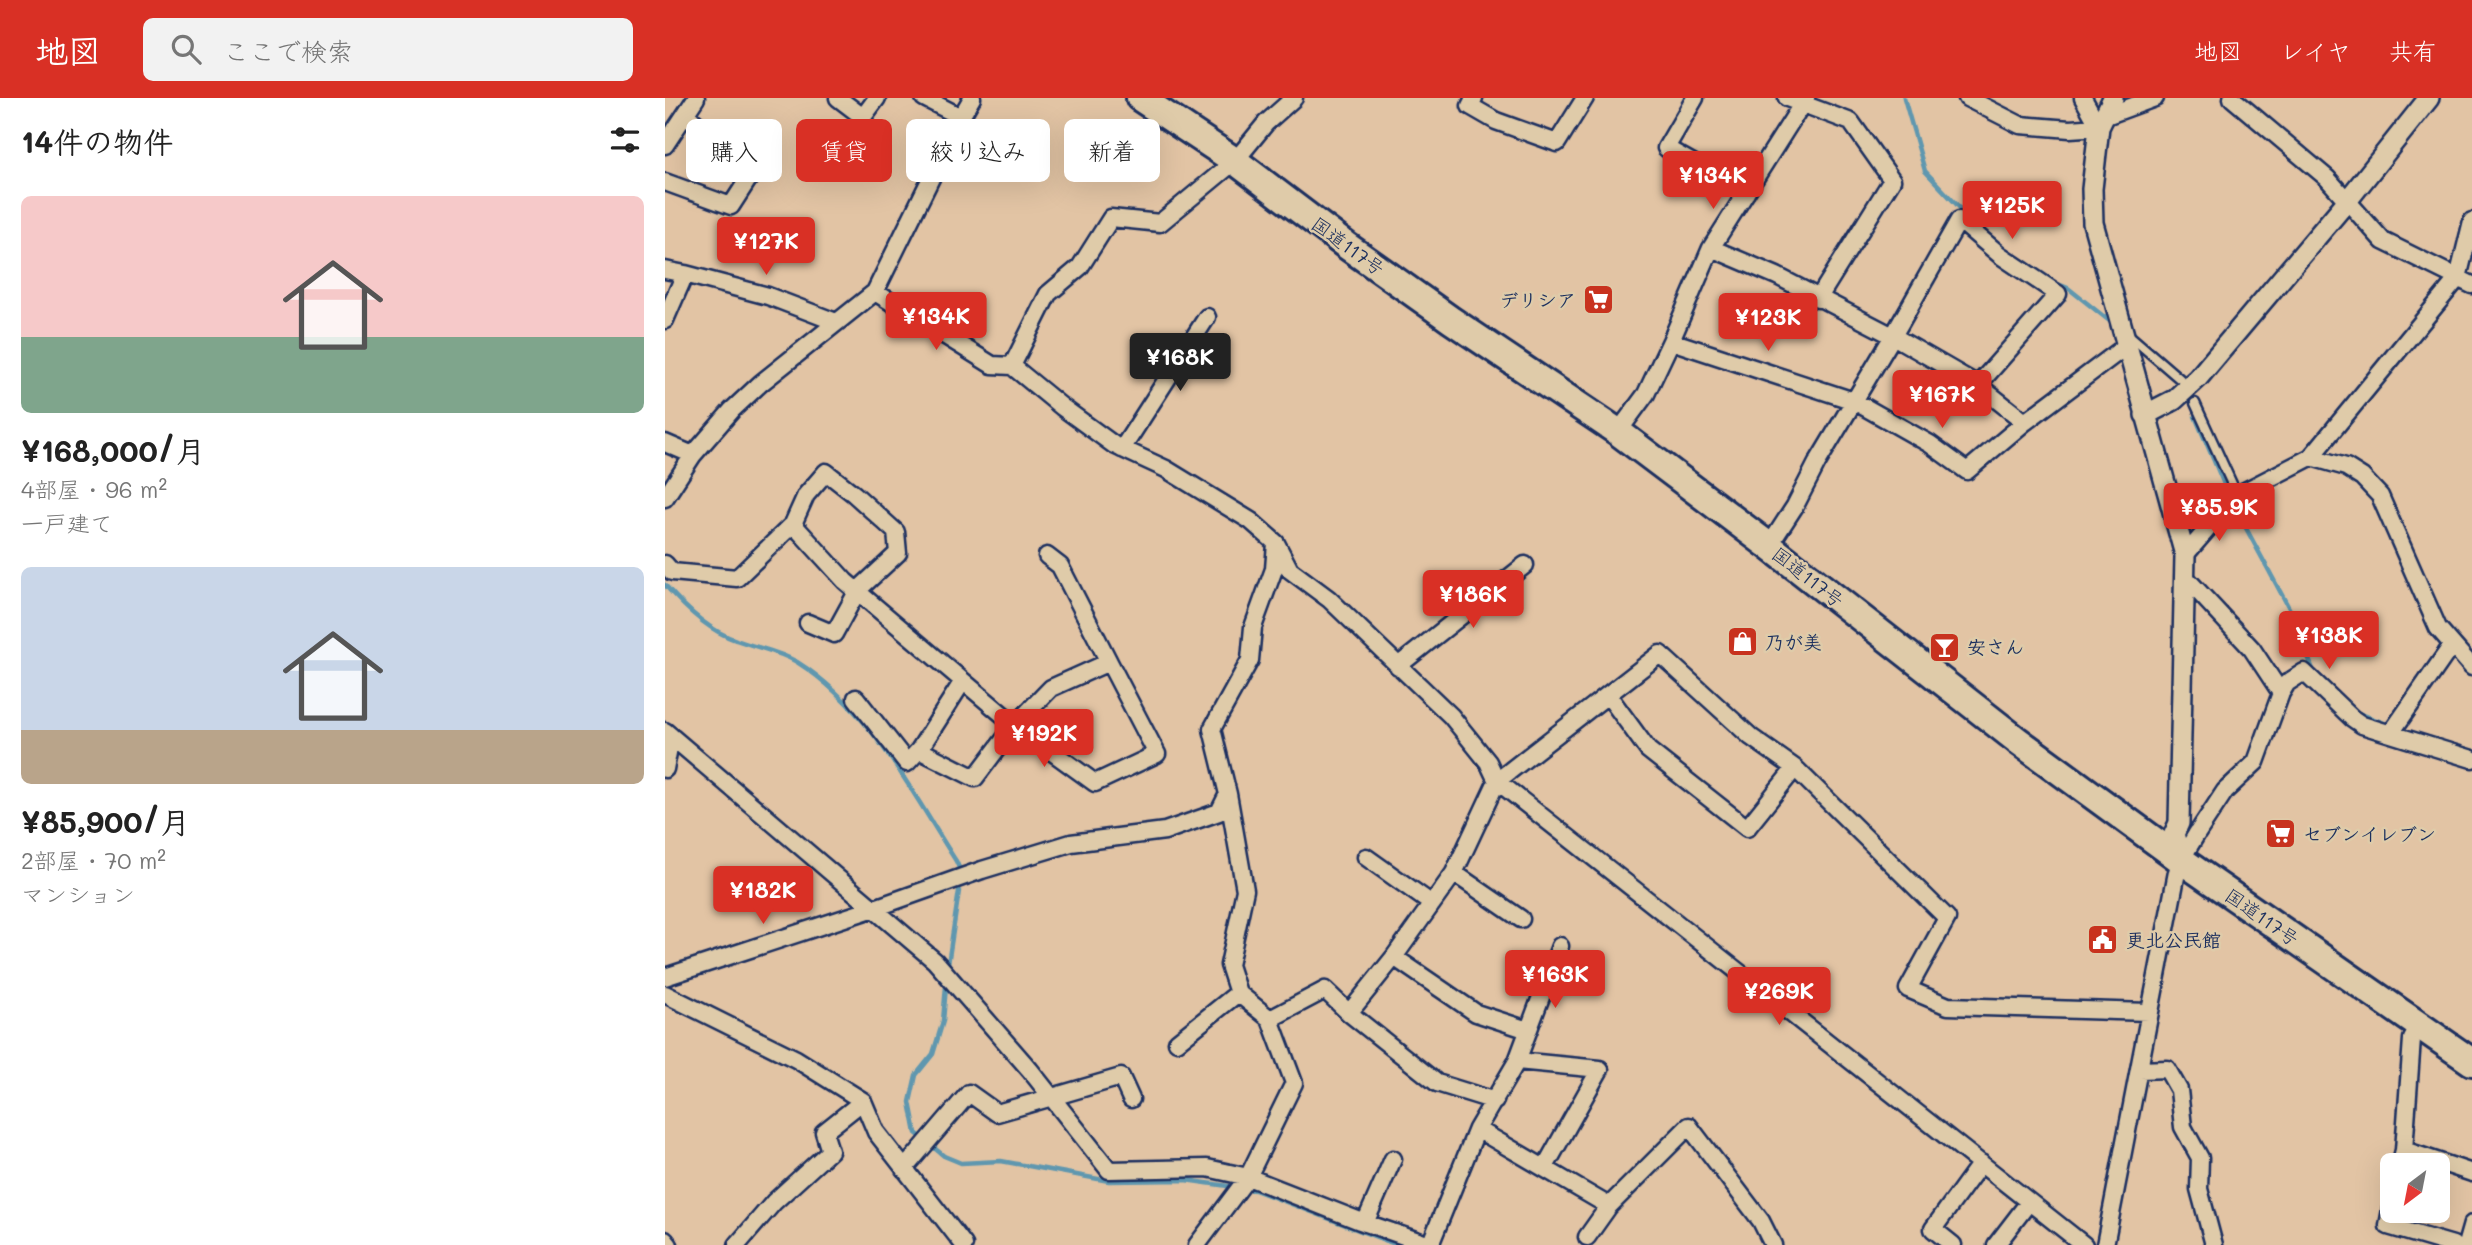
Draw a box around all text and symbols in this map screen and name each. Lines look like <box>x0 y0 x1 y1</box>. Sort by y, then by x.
search box <box>143 18 633 81</box>
text: 地図 <box>35 28 101 71</box>
icon: search <box>167 30 205 68</box>
text: ここで検索 <box>223 34 353 68</box>
text: 地図 <box>2194 35 2242 66</box>
text: レイヤ <box>2280 35 2351 66</box>
text: 共有 <box>2389 35 2437 66</box>
chip: 購入 <box>686 119 782 182</box>
chip: 賃貸 <box>796 119 892 182</box>
chip: 絞り込み <box>906 119 1050 182</box>
chip: 新着 <box>1064 119 1160 182</box>
text: 14件の物件 <box>21 121 173 161</box>
icon: filters <box>606 121 644 159</box>
pin: ¥134K <box>1664 152 1762 211</box>
text: ¥134K <box>1679 159 1747 189</box>
pin: ¥125K <box>1963 181 2061 241</box>
text: ¥125K <box>1979 189 2045 219</box>
street label: 国道117号 <box>1307 211 1390 281</box>
pin: ¥127K <box>717 218 815 277</box>
text: ¥127K <box>733 225 799 255</box>
icon: home <box>270 242 396 368</box>
supermarket icon: デリシア <box>1582 283 1616 317</box>
place label: デリシア <box>1500 287 1576 312</box>
pin: ¥134K <box>887 292 985 352</box>
pin: ¥123K <box>1719 294 1817 353</box>
text: ¥134K <box>902 300 970 330</box>
text: ¥123K <box>1734 301 1802 331</box>
pin: ¥168K <box>1131 334 1229 393</box>
text: ¥168K <box>1146 341 1214 371</box>
pin: ¥167K <box>1893 370 1991 430</box>
text: ¥167K <box>1908 378 1976 408</box>
text: ¥168,000/月 <box>21 430 205 470</box>
text: 4部屋 · 96 m² <box>21 474 167 504</box>
pin: ¥85.9K <box>2162 484 2276 543</box>
text: ¥85.9K <box>2180 491 2258 521</box>
text: 一戸建て <box>21 508 113 538</box>
street label: 国道117号 <box>1767 541 1849 612</box>
pin: ¥186K <box>1424 570 1522 630</box>
text: ¥186K <box>1439 578 1507 608</box>
pin: ¥138K <box>2280 612 2378 671</box>
icon: home <box>270 613 396 739</box>
text: ¥138K <box>2295 619 2363 649</box>
shop icon: 乃が美 <box>1725 625 1759 659</box>
place label: 乃が美 <box>1765 629 1822 654</box>
bar icon: 安さん <box>1927 630 1961 664</box>
place label: 安さん <box>1967 634 2024 659</box>
pin: ¥192K <box>995 710 1093 769</box>
text: ¥192K <box>1010 717 1078 747</box>
text: ¥85,900/月 <box>21 801 190 841</box>
supermarket icon: セブンイレブン <box>2263 817 2297 851</box>
place label: セブンイレブン <box>2303 821 2436 846</box>
text: 2部屋 · 70 m² <box>21 845 166 875</box>
pin: ¥182K <box>714 866 812 926</box>
text: ¥182K <box>729 874 797 904</box>
text: マンション <box>21 879 135 909</box>
street label: 国道117号 <box>2220 882 2304 951</box>
public building icon: 更北公民館 <box>2086 923 2120 957</box>
place label: 更北公民館 <box>2126 927 2221 952</box>
pin: ¥163K <box>1506 950 1604 1010</box>
text: ¥163K <box>1521 958 1589 988</box>
pin: ¥269K <box>1730 968 1828 1027</box>
text: ¥269K <box>1744 975 1814 1005</box>
north arrow <box>2380 1153 2450 1223</box>
map controls <box>2380 1153 2450 1223</box>

